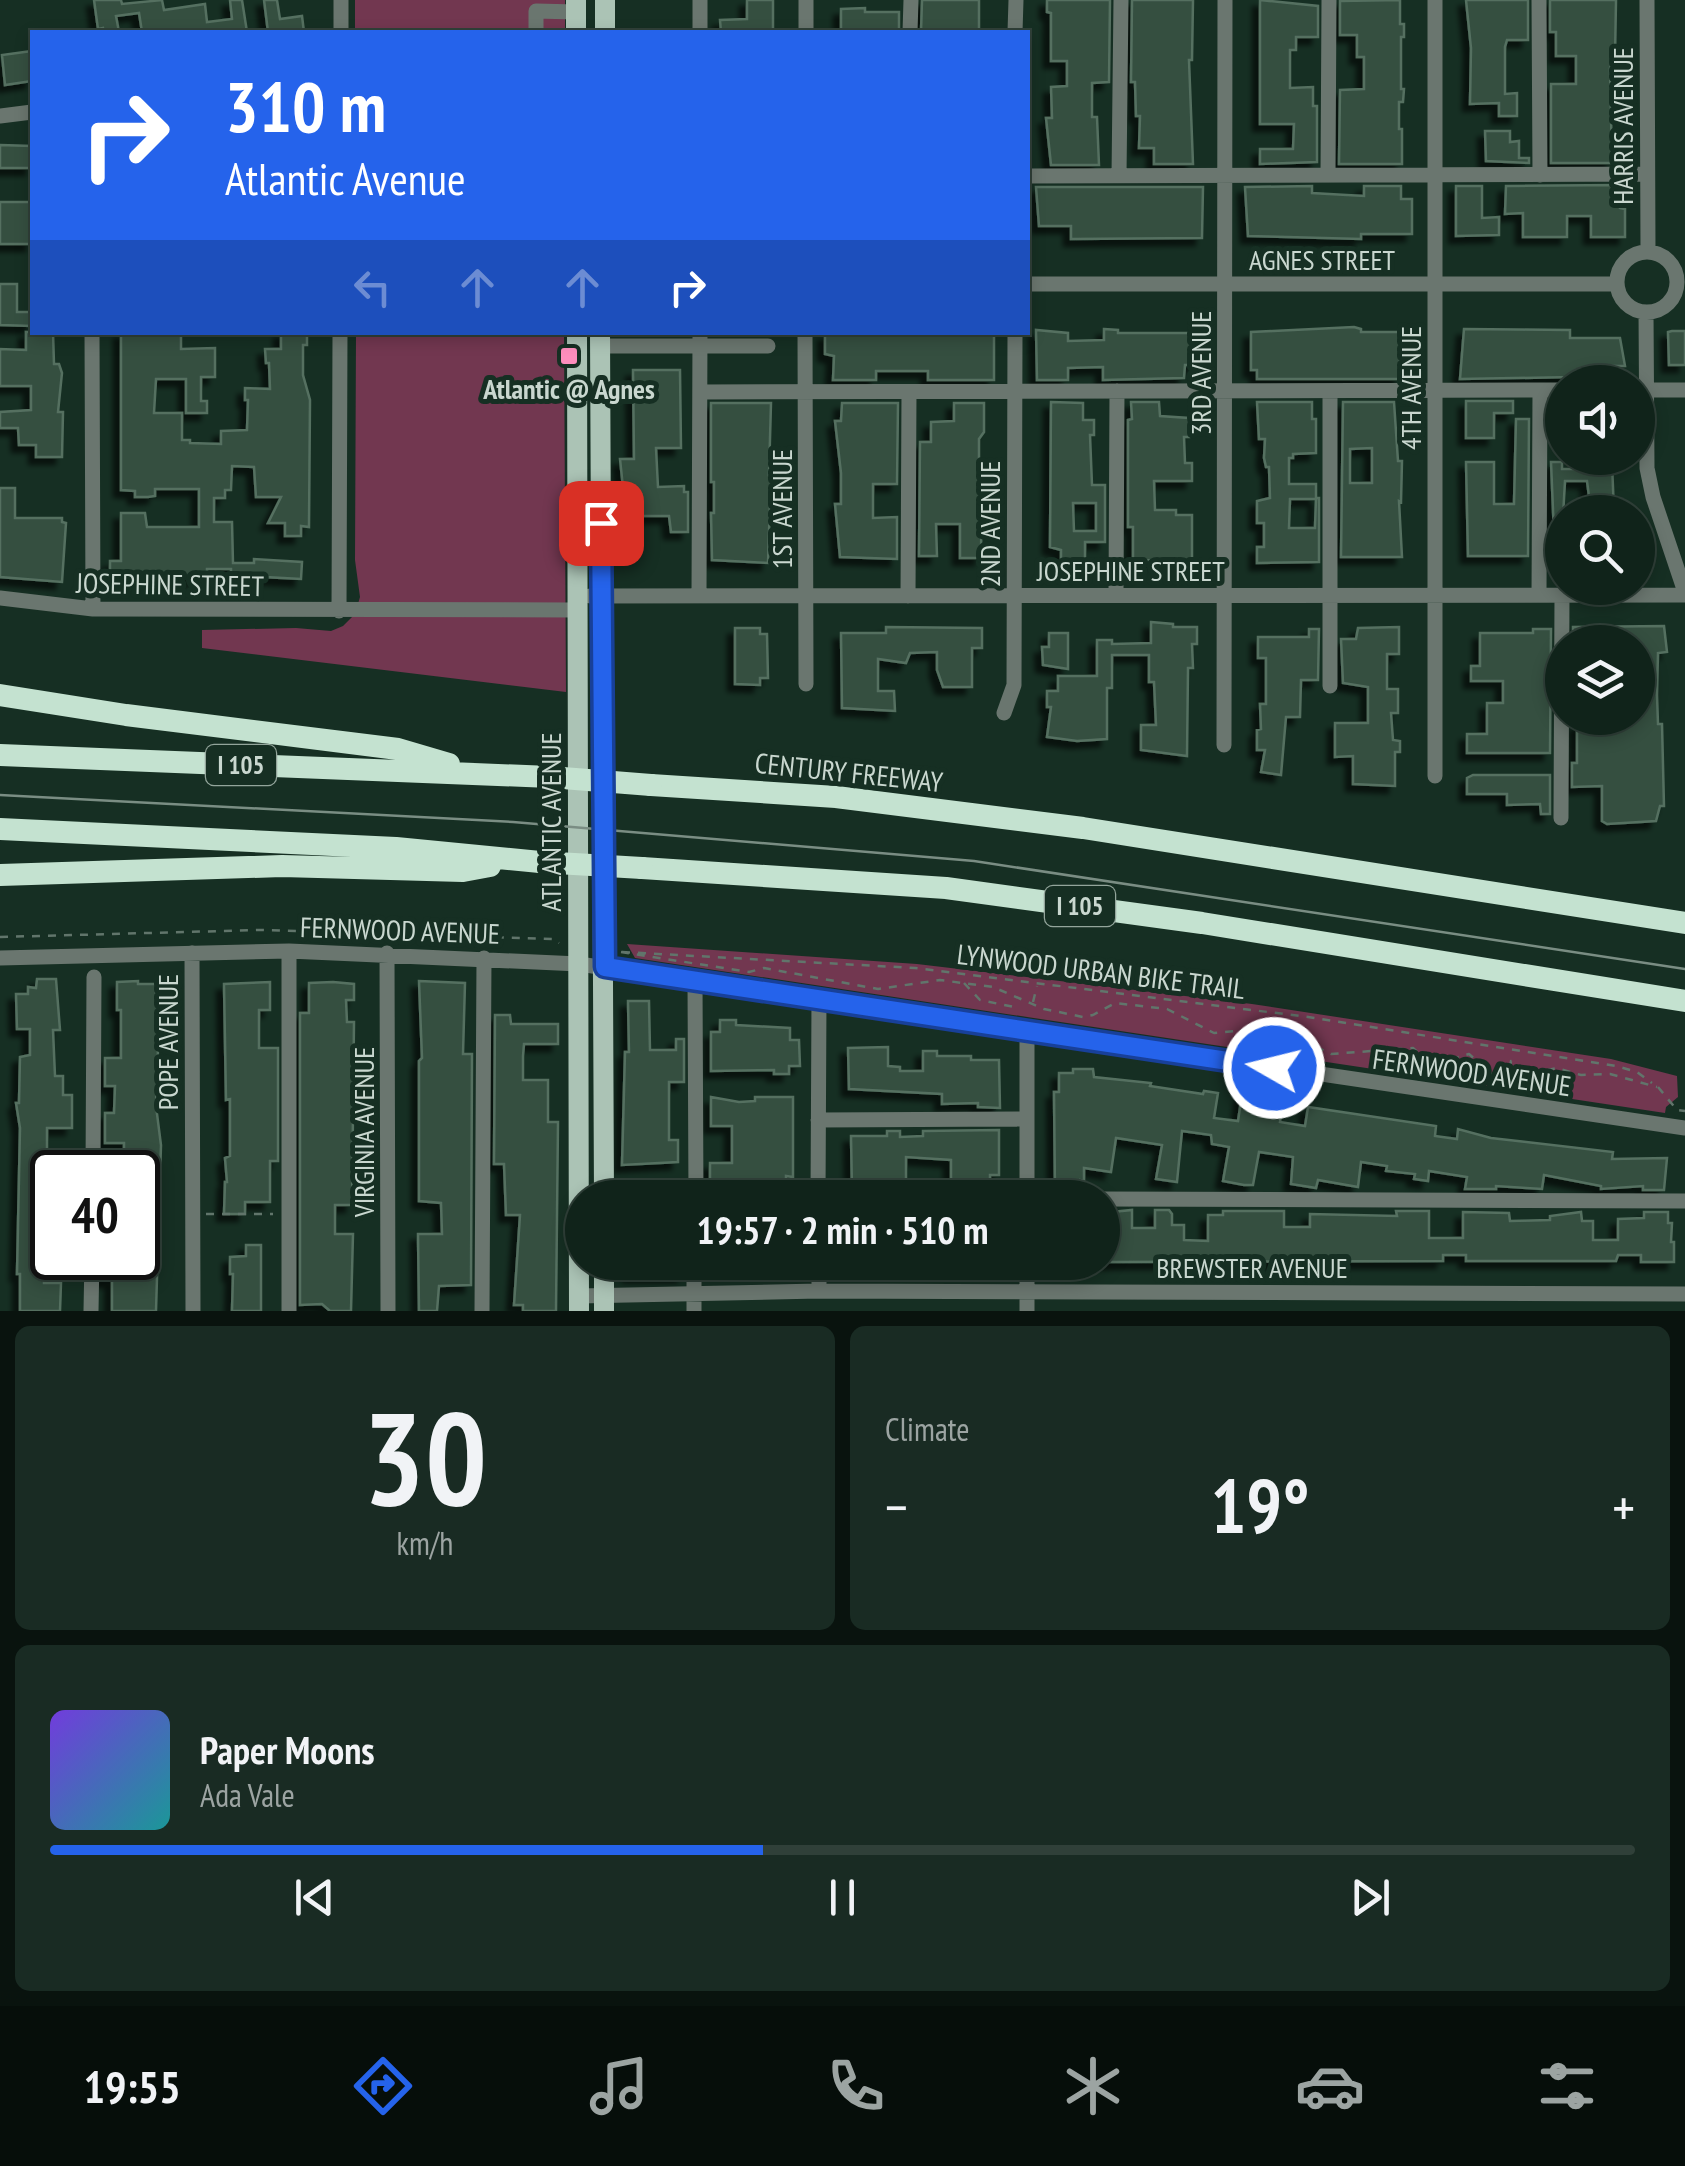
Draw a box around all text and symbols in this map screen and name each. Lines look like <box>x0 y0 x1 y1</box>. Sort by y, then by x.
street label: HARRIS AVENUE <box>1604 47 1641 205</box>
text: 310 m <box>225 61 386 151</box>
icon: right <box>60 70 190 200</box>
text: Atlantic Avenue <box>225 149 466 207</box>
street label: AGNES STREET <box>1249 241 1395 278</box>
icon: left <box>345 260 400 315</box>
icon: ahead <box>450 260 505 315</box>
icon: ahead <box>555 260 610 315</box>
icon: right <box>660 260 715 315</box>
street label: 3RD AVENUE <box>1182 311 1219 435</box>
street label: 4TH AVENUE <box>1392 326 1429 450</box>
marker: Atlantic @ Agnes <box>558 345 580 367</box>
map controls <box>1545 365 1655 735</box>
button: sound <box>1545 365 1655 475</box>
place label: Atlantic @ Agnes <box>482 370 655 407</box>
street label: 1ST AVENUE <box>763 449 800 569</box>
street label: 2ND AVENUE <box>971 461 1008 587</box>
pin <box>559 481 644 566</box>
button: search <box>1545 495 1655 605</box>
icon: arrive <box>574 496 629 551</box>
street label: JOSEPHINE STREET <box>1036 552 1225 589</box>
street label: JOSEPHINE STREET <box>75 564 265 604</box>
button: layers <box>1545 625 1655 735</box>
street label: ATLANTIC AVENUE <box>532 732 569 912</box>
street label: CENTURY FREEWAY <box>753 744 945 800</box>
road number: I 105 <box>206 745 276 785</box>
road number: I 105 <box>1045 886 1115 926</box>
street label: FERNWOOD AVENUE <box>299 908 501 952</box>
street label: LYNWOOD URBAN BIKE TRAIL <box>955 935 1247 1007</box>
street label: POPE AVENUE <box>149 974 186 1110</box>
position arrow <box>1222 1016 1326 1120</box>
street label: FERNWOOD AVENUE <box>1370 1040 1574 1104</box>
street label: VIRGINIA AVENUE <box>345 1047 382 1218</box>
speed limit sign: 40 <box>30 1150 160 1280</box>
text: 19:57 · 2 min · 510 m <box>696 1205 989 1254</box>
street label: BREWSTER AVENUE <box>1156 1249 1348 1286</box>
text: 30 <box>363 1373 487 1541</box>
text: Climate <box>885 1408 969 1450</box>
text: 19° <box>1210 1457 1310 1554</box>
text: − <box>885 1471 908 1542</box>
text: + <box>1612 1471 1635 1542</box>
text: km/h <box>397 1522 453 1564</box>
text: Paper Moons <box>200 1725 375 1774</box>
text: Ada Vale <box>200 1774 295 1816</box>
icon: previous <box>287 1870 342 1925</box>
icon: pause <box>815 1870 870 1925</box>
icon: next <box>1343 1870 1398 1925</box>
icon: directions <box>348 2051 418 2121</box>
icon: music <box>584 2051 654 2121</box>
icon: phone <box>821 2051 891 2121</box>
icon: climate <box>1058 2051 1128 2121</box>
icon: car <box>1295 2051 1365 2121</box>
icon: filters <box>1532 2051 1602 2121</box>
text: 19:55 <box>83 2057 181 2115</box>

